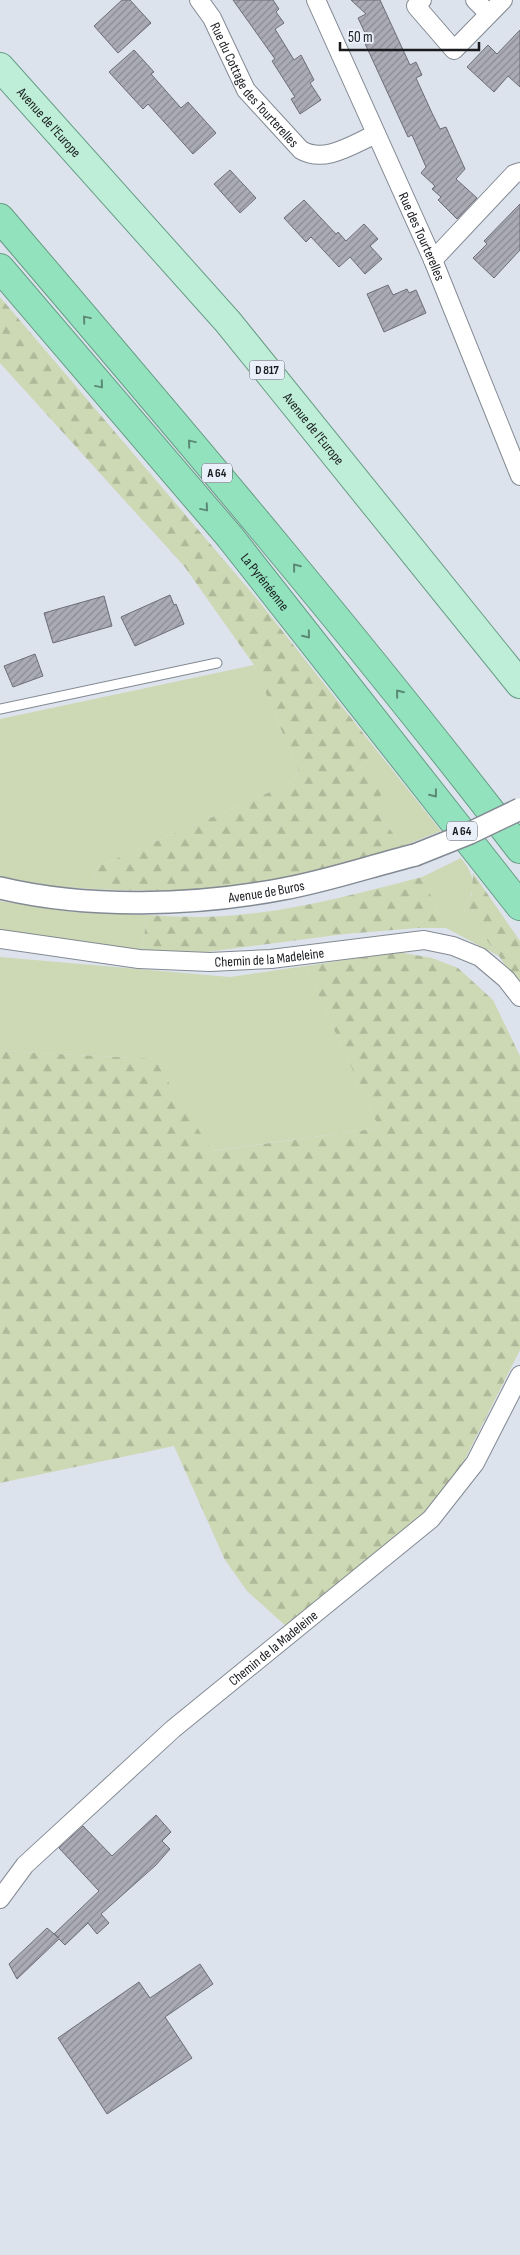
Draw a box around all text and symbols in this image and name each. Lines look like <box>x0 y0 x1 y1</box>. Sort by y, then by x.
street label: Rue du Cottage des Tourterelles <box>207 19 303 151</box>
scale bar <box>340 20 479 52</box>
text: 50 m <box>348 28 373 47</box>
street label: Avenue de l'Europe <box>13 83 85 161</box>
street label: Rue des Tourterelles <box>395 190 449 283</box>
one-way arrow <box>83 316 92 325</box>
road number: D 817 <box>250 360 284 380</box>
one-way arrow <box>94 379 103 388</box>
street label: Avenue de l'Europe <box>279 388 348 468</box>
one-way arrow <box>189 440 197 449</box>
road number: A 64 <box>202 463 232 482</box>
one-way arrow <box>199 503 208 512</box>
street label: La Pyrénéenne <box>237 550 293 614</box>
one-way arrow <box>292 564 301 573</box>
one-way arrow <box>302 629 311 638</box>
one-way arrow <box>396 690 404 699</box>
one-way arrow <box>428 788 436 797</box>
road number: A 64 <box>447 821 477 840</box>
street label: Avenue de Buros <box>226 876 306 906</box>
street label: Chemin de la Madeleine <box>214 944 325 970</box>
street label: Chemin de la Madeleine <box>225 1606 321 1689</box>

